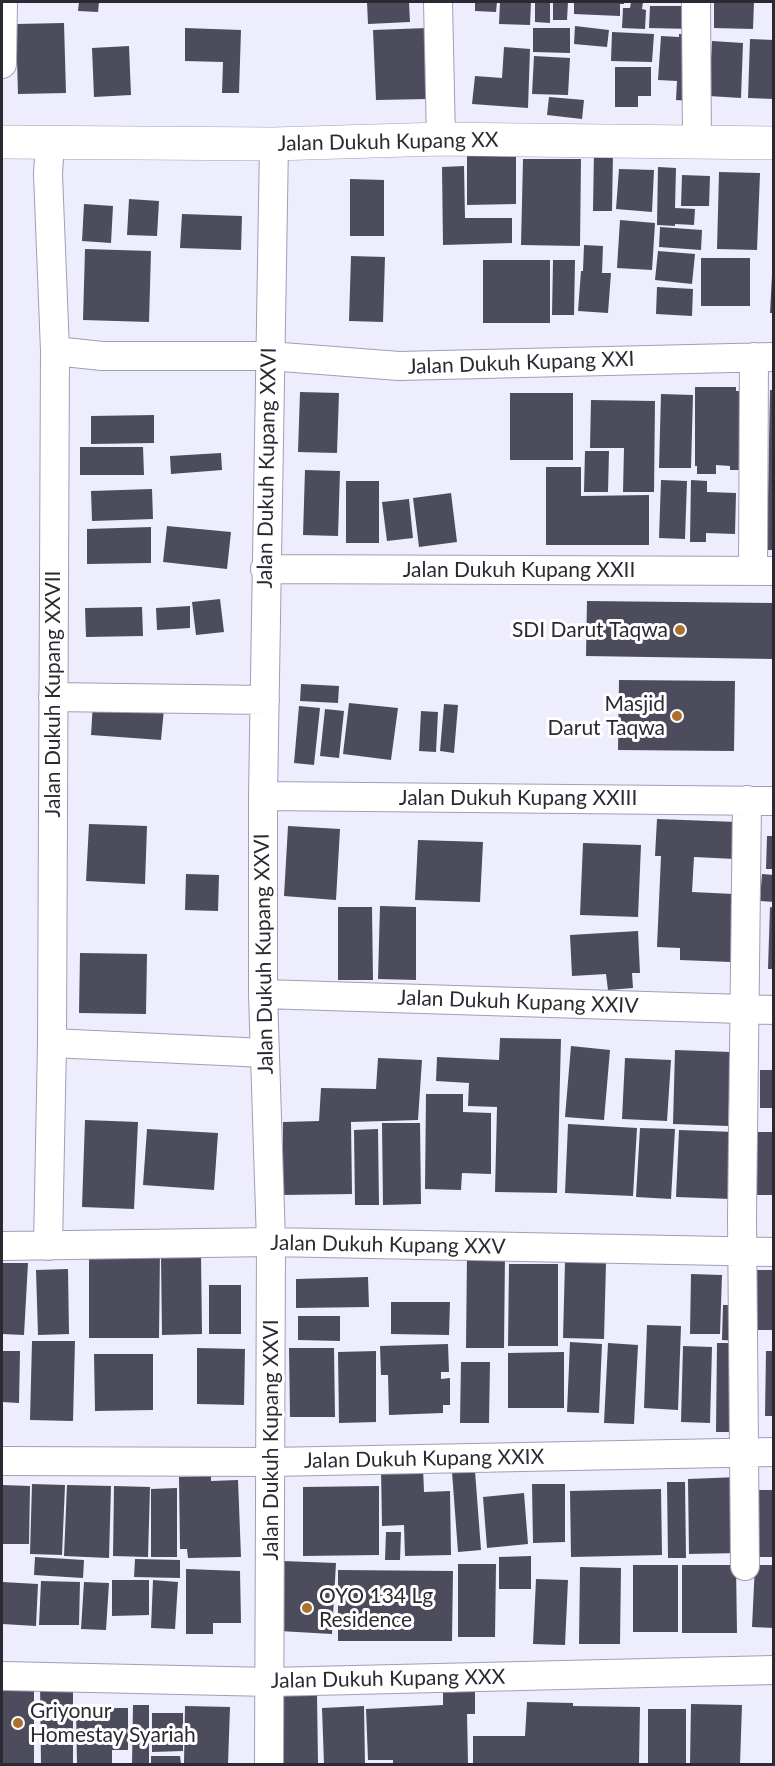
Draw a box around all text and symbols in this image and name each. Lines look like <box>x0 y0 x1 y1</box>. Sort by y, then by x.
street label: Jalan Dukuh Kupang XX <box>277 127 499 157</box>
street label: Jalan Dukuh Kupang XXI <box>407 346 635 380</box>
street label: Jalan Dukuh Kupang XXVI <box>252 347 282 589</box>
street label: Jalan Dukuh Kupang XXII <box>403 557 635 583</box>
street label: Jalan Dukuh Kupang XXVII <box>40 571 66 817</box>
place label: SDI Darut Taqwa <box>512 617 668 643</box>
marker: SDI Darut Taqwa <box>673 623 687 637</box>
place label: Masjid Darut Taqwa <box>548 691 665 741</box>
marker: Masjid Darut Taqwa <box>670 709 684 723</box>
street label: Jalan Dukuh Kupang XXIII <box>399 785 637 811</box>
street label: Jalan Dukuh Kupang XXVI <box>249 833 279 1075</box>
street label: Jalan Dukuh Kupang XXIV <box>397 985 639 1019</box>
street label: Jalan Dukuh Kupang XXV <box>270 1230 506 1260</box>
street label: Jalan Dukuh Kupang XXVI <box>258 1319 284 1561</box>
street label: Jalan Dukuh Kupang XXIX <box>304 1444 544 1474</box>
place label: OYO 134 Lg Residence <box>319 1583 433 1633</box>
marker: OYO 134 Lg Residence <box>300 1601 314 1615</box>
street label: Jalan Dukuh Kupang XXX <box>271 1664 505 1694</box>
place label: Griyonur Homestay Syariah <box>30 1698 196 1748</box>
marker: Griyonur Homestay Syariah <box>11 1716 25 1730</box>

